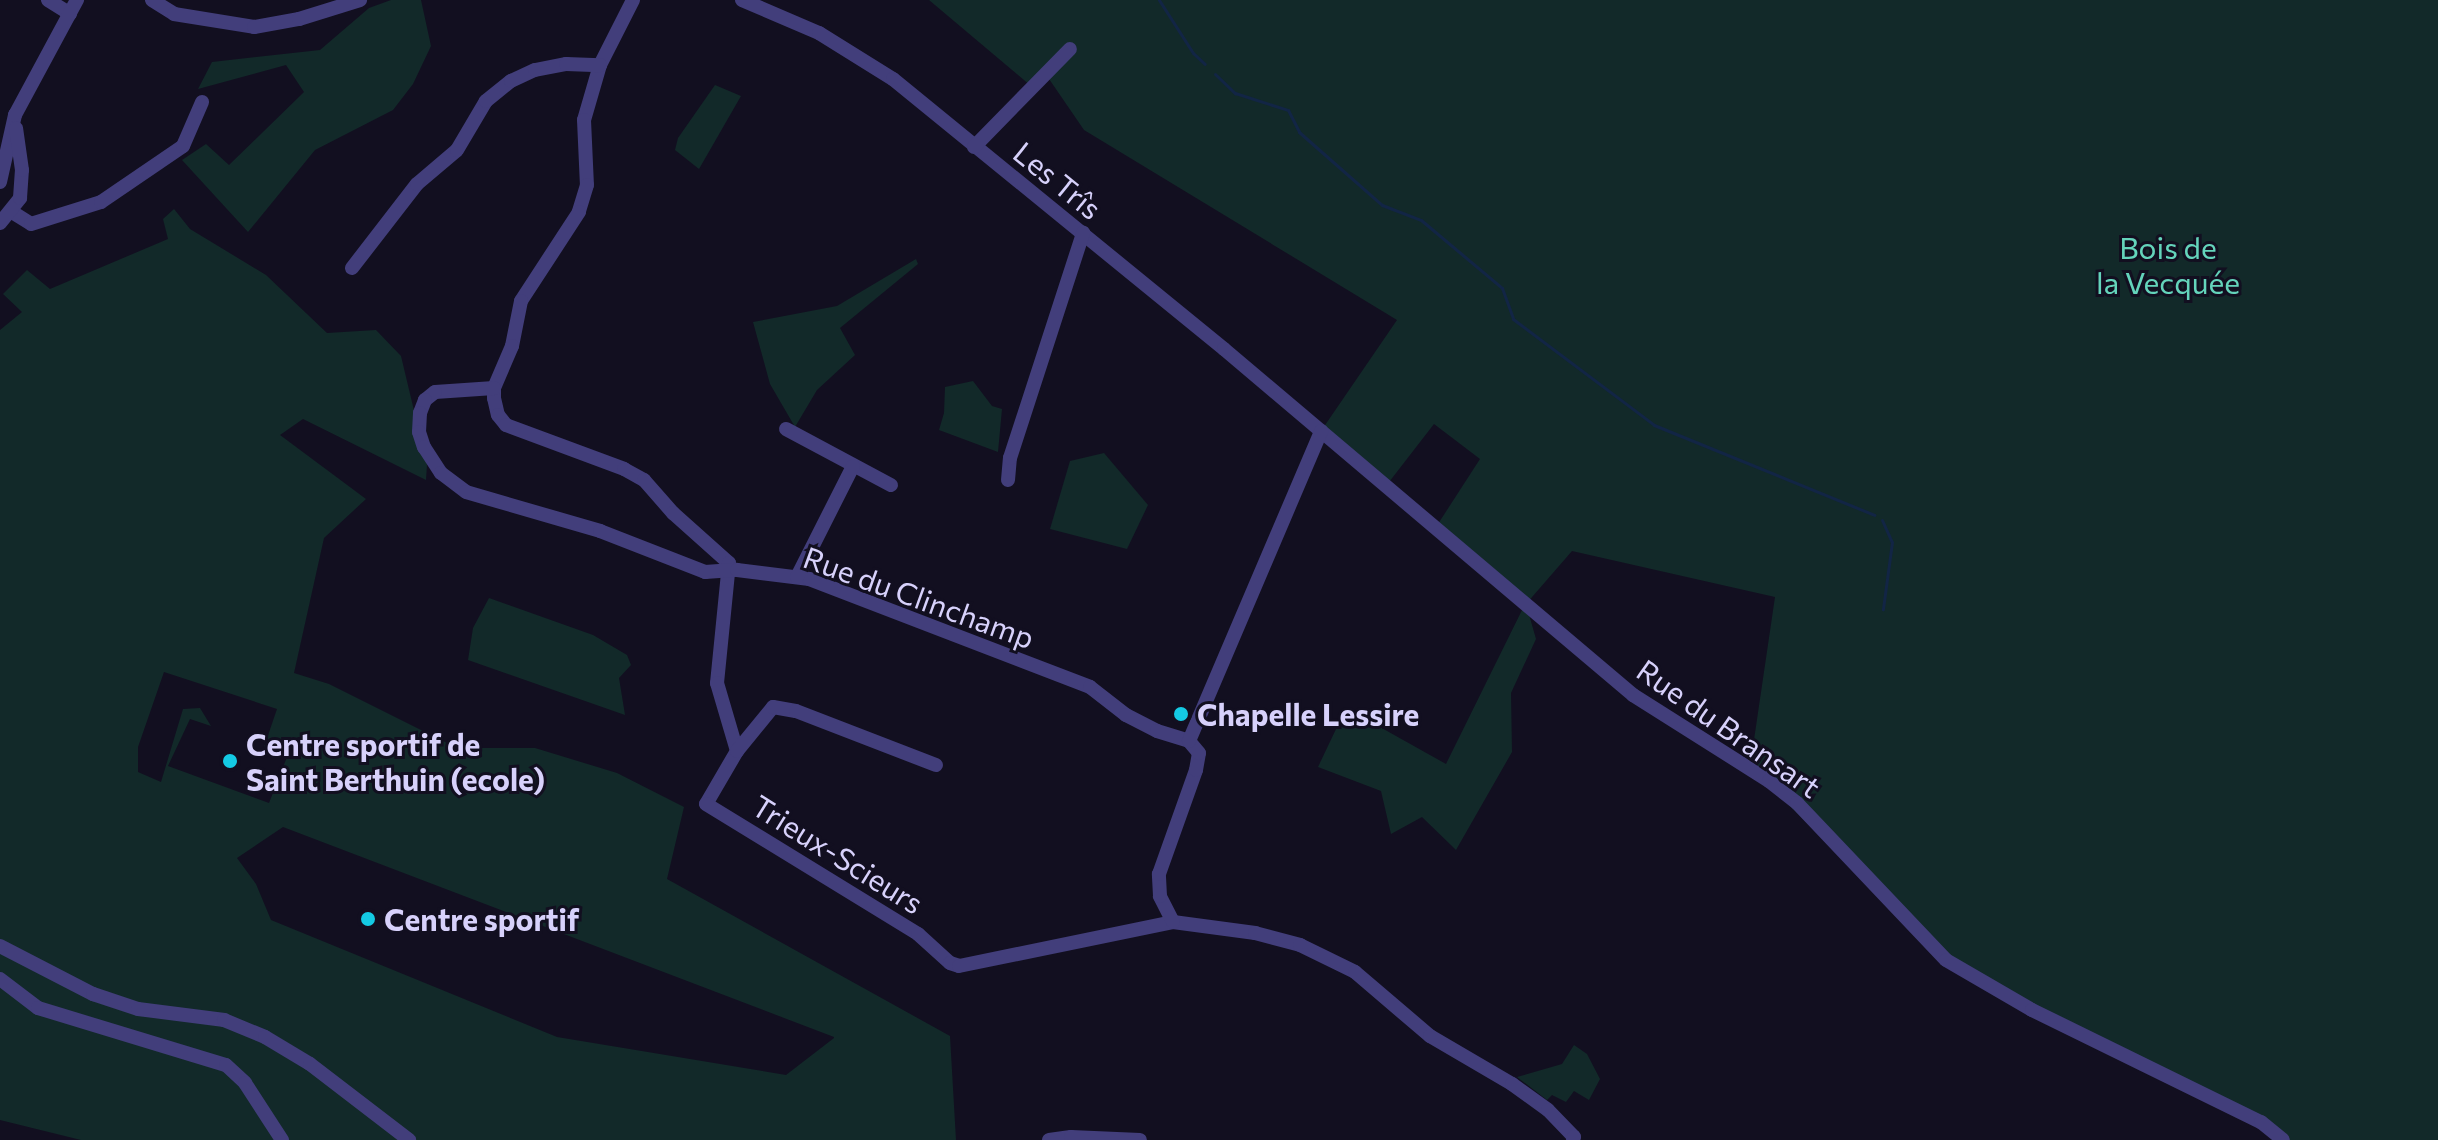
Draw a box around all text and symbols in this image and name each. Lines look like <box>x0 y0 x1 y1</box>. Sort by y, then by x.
street label: Les Trîs <box>1007 134 1109 226</box>
park label: Bois de la Vecquée <box>2096 229 2240 300</box>
street label: Rue du Clinchamp <box>799 539 1039 655</box>
street label: Rue du Bransart <box>1630 651 1828 805</box>
place label: Chapelle Lessire <box>1197 696 1419 732</box>
marker: Chapelle Lessire <box>1172 705 1190 723</box>
place label: Centre sportif de Saint Berthuin (ecole) <box>246 726 545 796</box>
marker: Centre sportif de Saint Berthuin (ecole) <box>221 752 239 770</box>
street label: Trieux-Scieurs <box>746 787 930 921</box>
place label: Centre sportif <box>384 901 579 937</box>
marker: Centre sportif <box>359 910 377 928</box>

